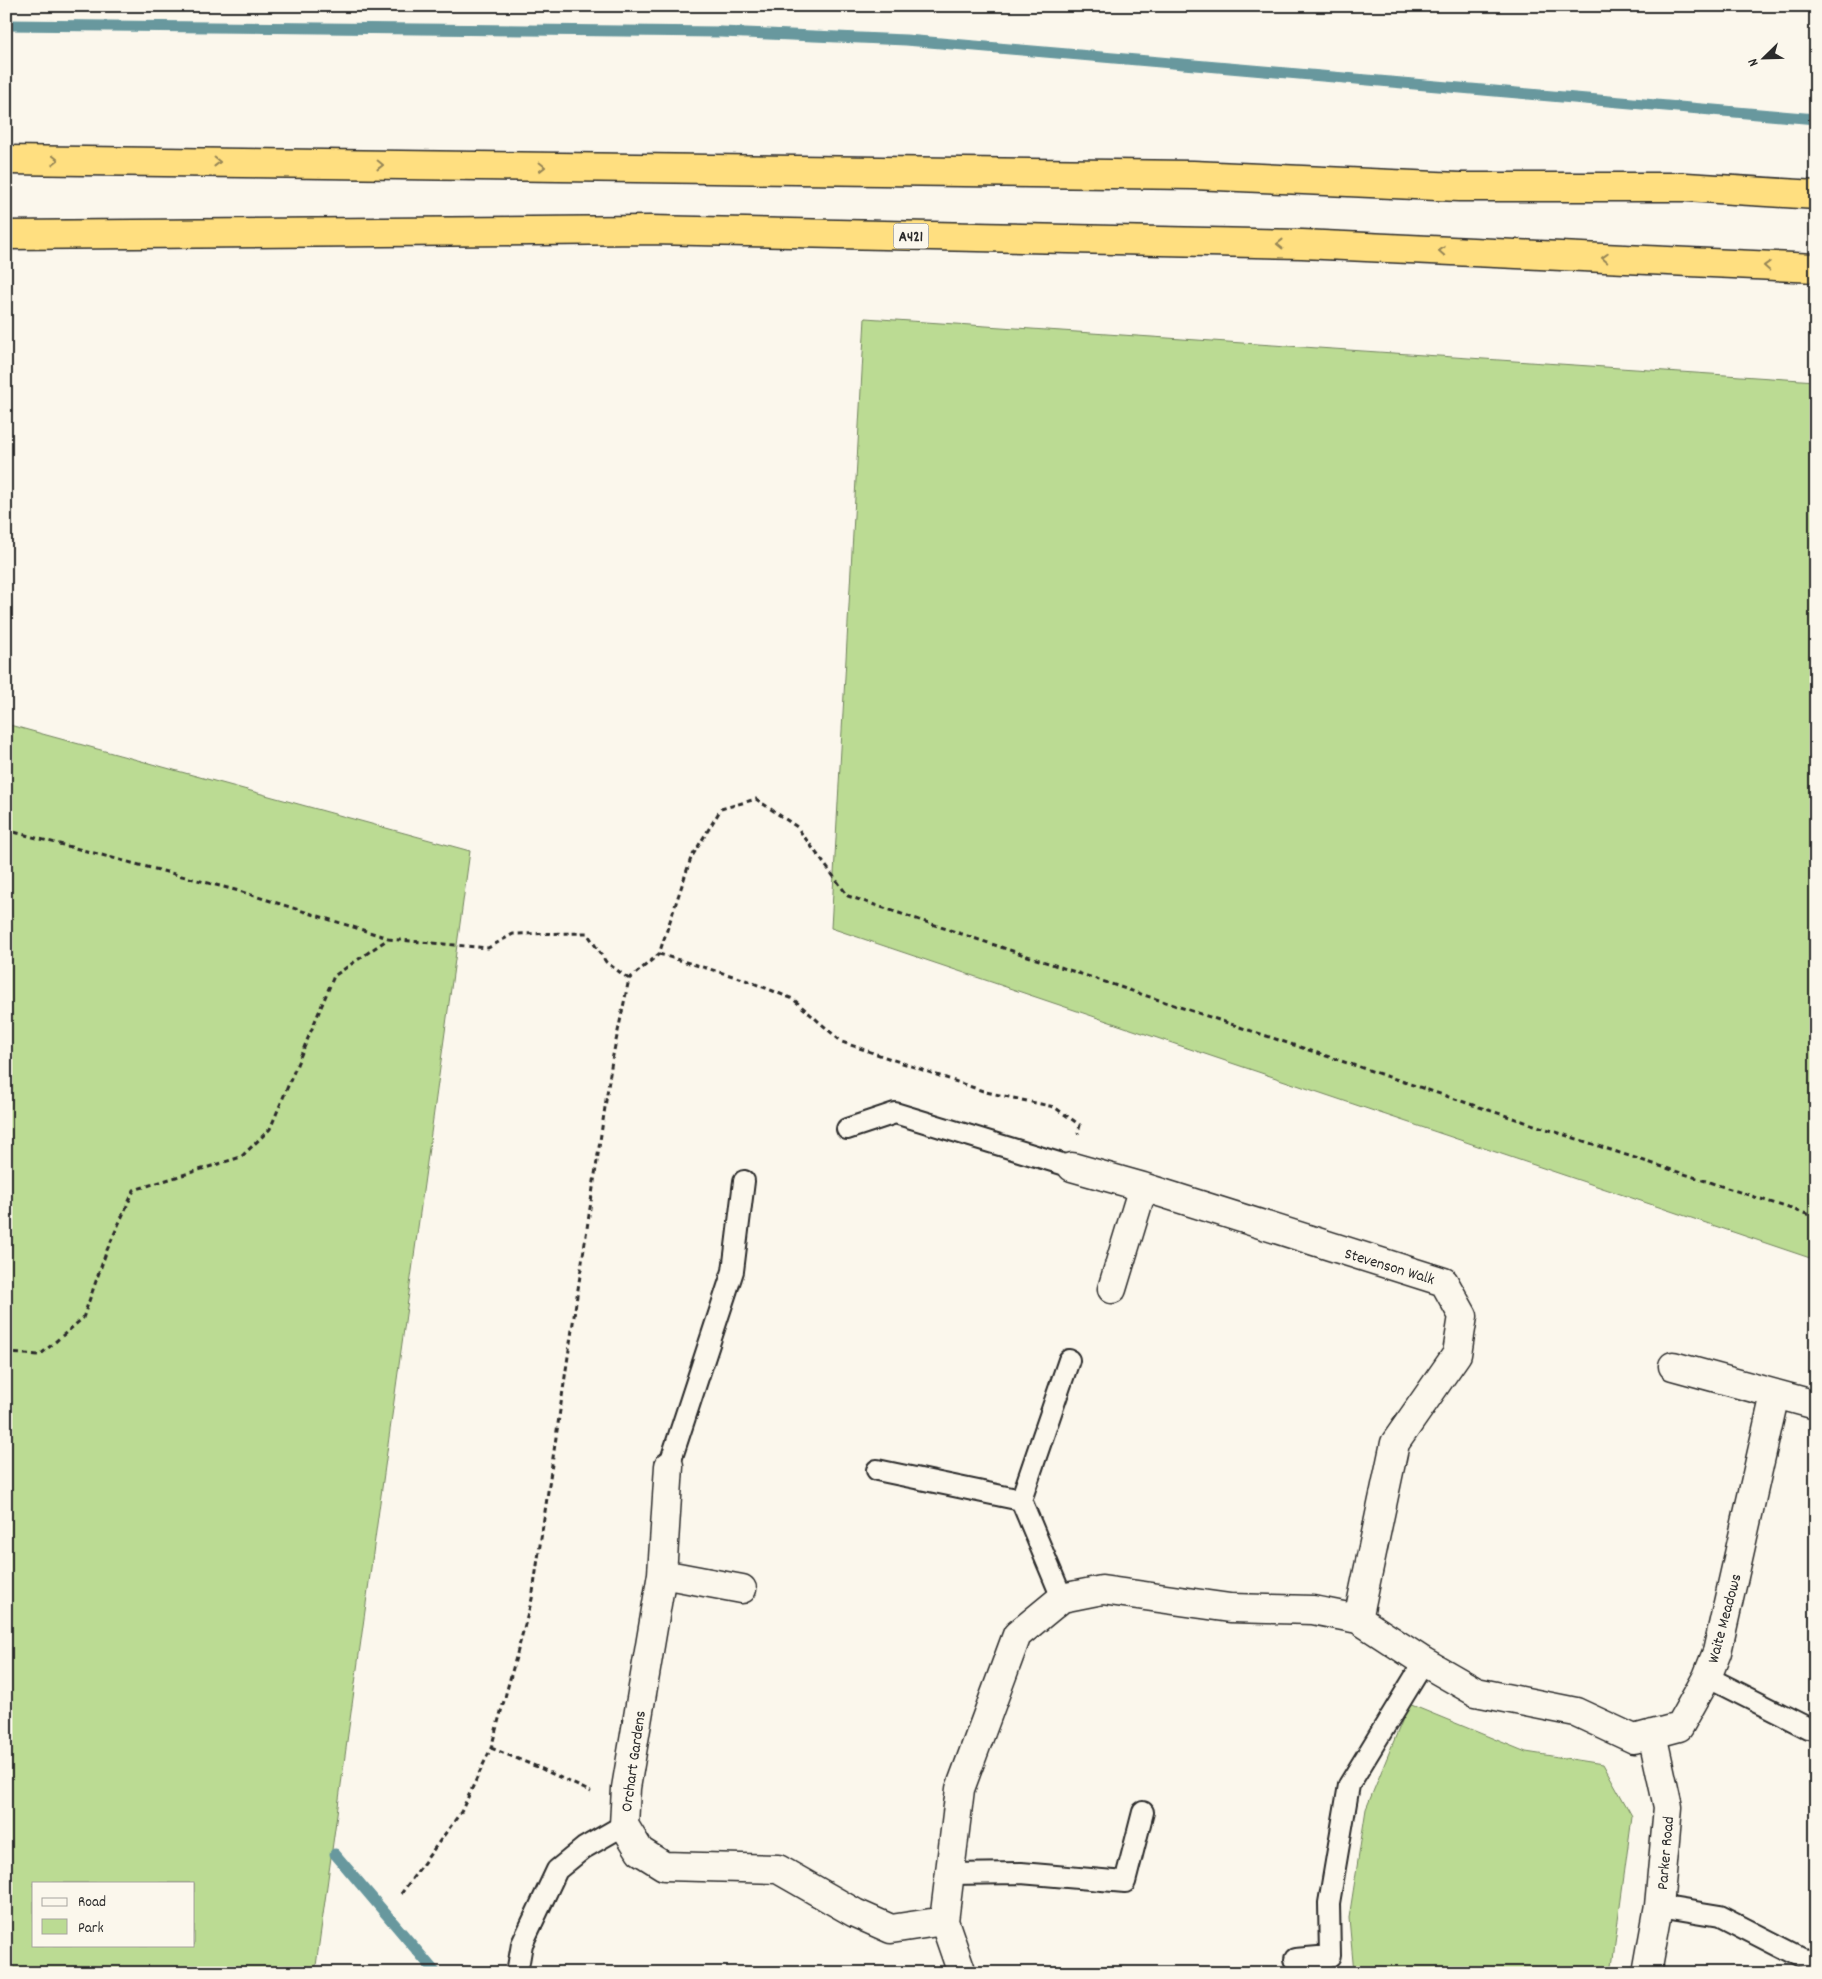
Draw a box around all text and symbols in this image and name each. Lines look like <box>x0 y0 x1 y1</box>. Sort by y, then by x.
north arrow <box>1740 32 1790 82</box>
text: N <box>1743 55 1764 69</box>
one-way arrow <box>52 155 59 165</box>
one-way arrow <box>214 157 222 168</box>
one-way arrow <box>376 159 384 170</box>
one-way arrow <box>539 162 547 172</box>
road number: A421 <box>894 224 928 248</box>
one-way arrow <box>1276 239 1284 249</box>
one-way arrow <box>1438 245 1446 256</box>
one-way arrow <box>1600 253 1608 264</box>
one-way arrow <box>1763 261 1770 271</box>
street label: Stevenson Walk <box>1341 1243 1437 1292</box>
street label: Waite Meadows <box>1702 1571 1748 1666</box>
street label: Orchart Gardens <box>616 1709 653 1813</box>
street label: Parker Road <box>1652 1815 1681 1891</box>
legend <box>32 1882 195 1946</box>
text: Road <box>78 1892 106 1914</box>
text: Park <box>78 1918 104 1940</box>

